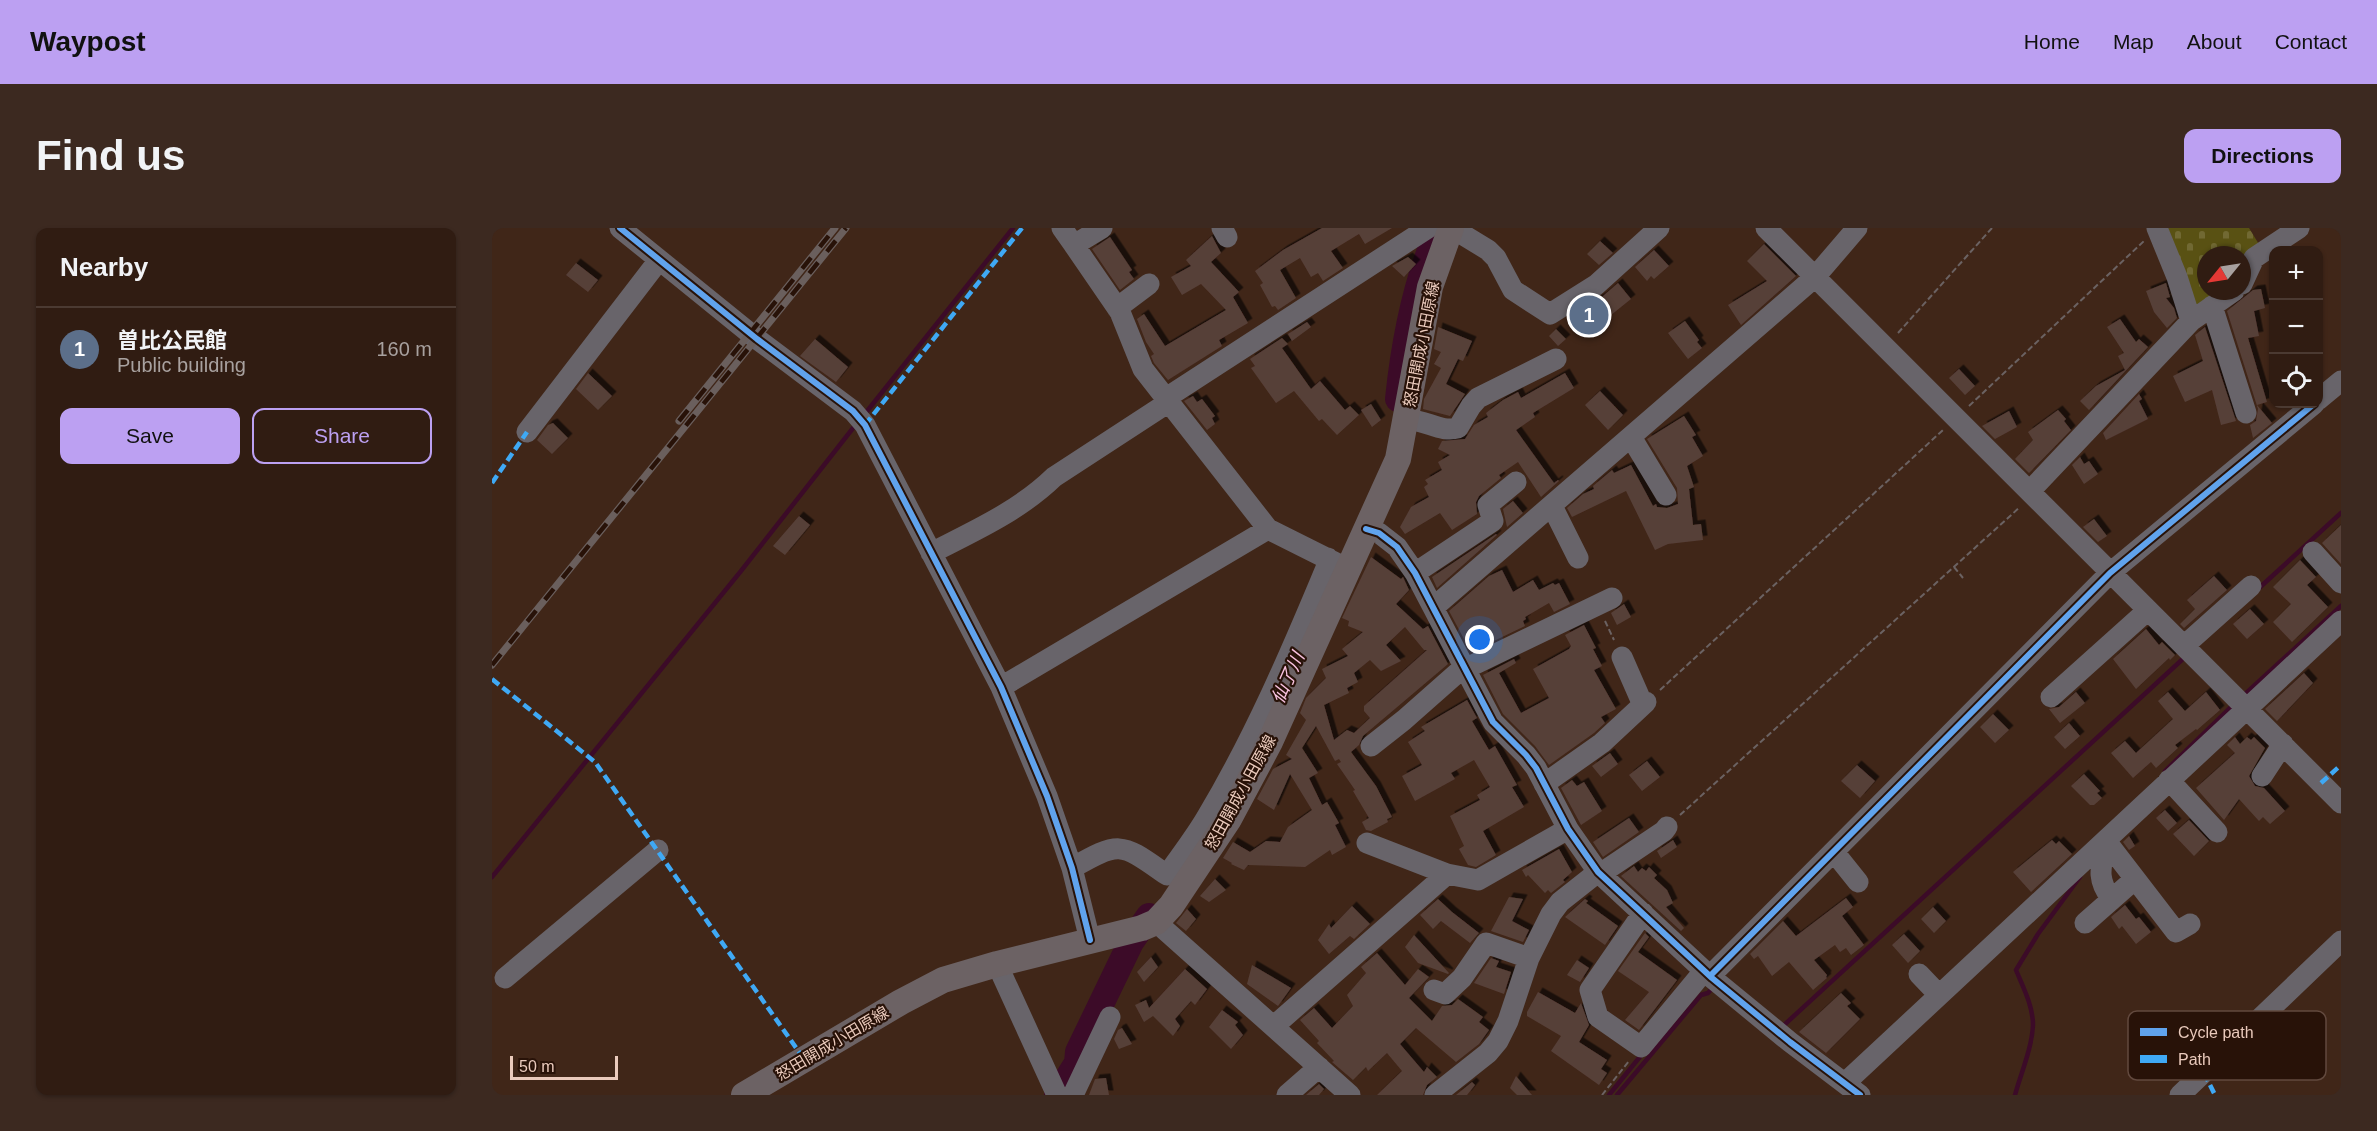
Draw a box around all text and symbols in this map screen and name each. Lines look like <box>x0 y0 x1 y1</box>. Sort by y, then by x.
text: Waypost <box>30 26 146 57</box>
text: Home <box>2024 30 2080 53</box>
text: Map <box>2113 30 2154 53</box>
text: About <box>2187 30 2242 53</box>
text: Contact <box>2275 30 2347 53</box>
button: Directions <box>2184 129 2341 183</box>
text: Find us <box>36 132 185 179</box>
north arrow <box>2197 246 2251 300</box>
map controls <box>2269 246 2323 408</box>
button: + <box>2269 246 2323 300</box>
text: Nearby <box>60 252 148 282</box>
street label: 怒田開成小田原線 <box>1401 280 1442 409</box>
pin: 1 <box>1570 292 1608 338</box>
button: − <box>2269 300 2323 354</box>
text: 曽比公民館 <box>117 328 227 353</box>
text: 1 <box>74 338 85 360</box>
text: 160 m <box>376 338 432 360</box>
text: Public building <box>117 354 246 376</box>
button: locate <box>2269 354 2323 408</box>
button: Save <box>60 408 240 464</box>
button: Share <box>252 408 432 464</box>
your location <box>1465 625 1494 654</box>
water label: 仙了川 <box>1268 647 1309 707</box>
street label: 怒田開成小田原線 <box>1202 732 1279 852</box>
street label: 怒田開成小田原線 <box>773 1003 892 1084</box>
legend <box>2128 1011 2326 1080</box>
text: Cycle path <box>2178 1024 2254 1041</box>
text: Path <box>2178 1051 2211 1068</box>
scale bar <box>510 1053 618 1080</box>
text: 50 m <box>519 1058 555 1075</box>

